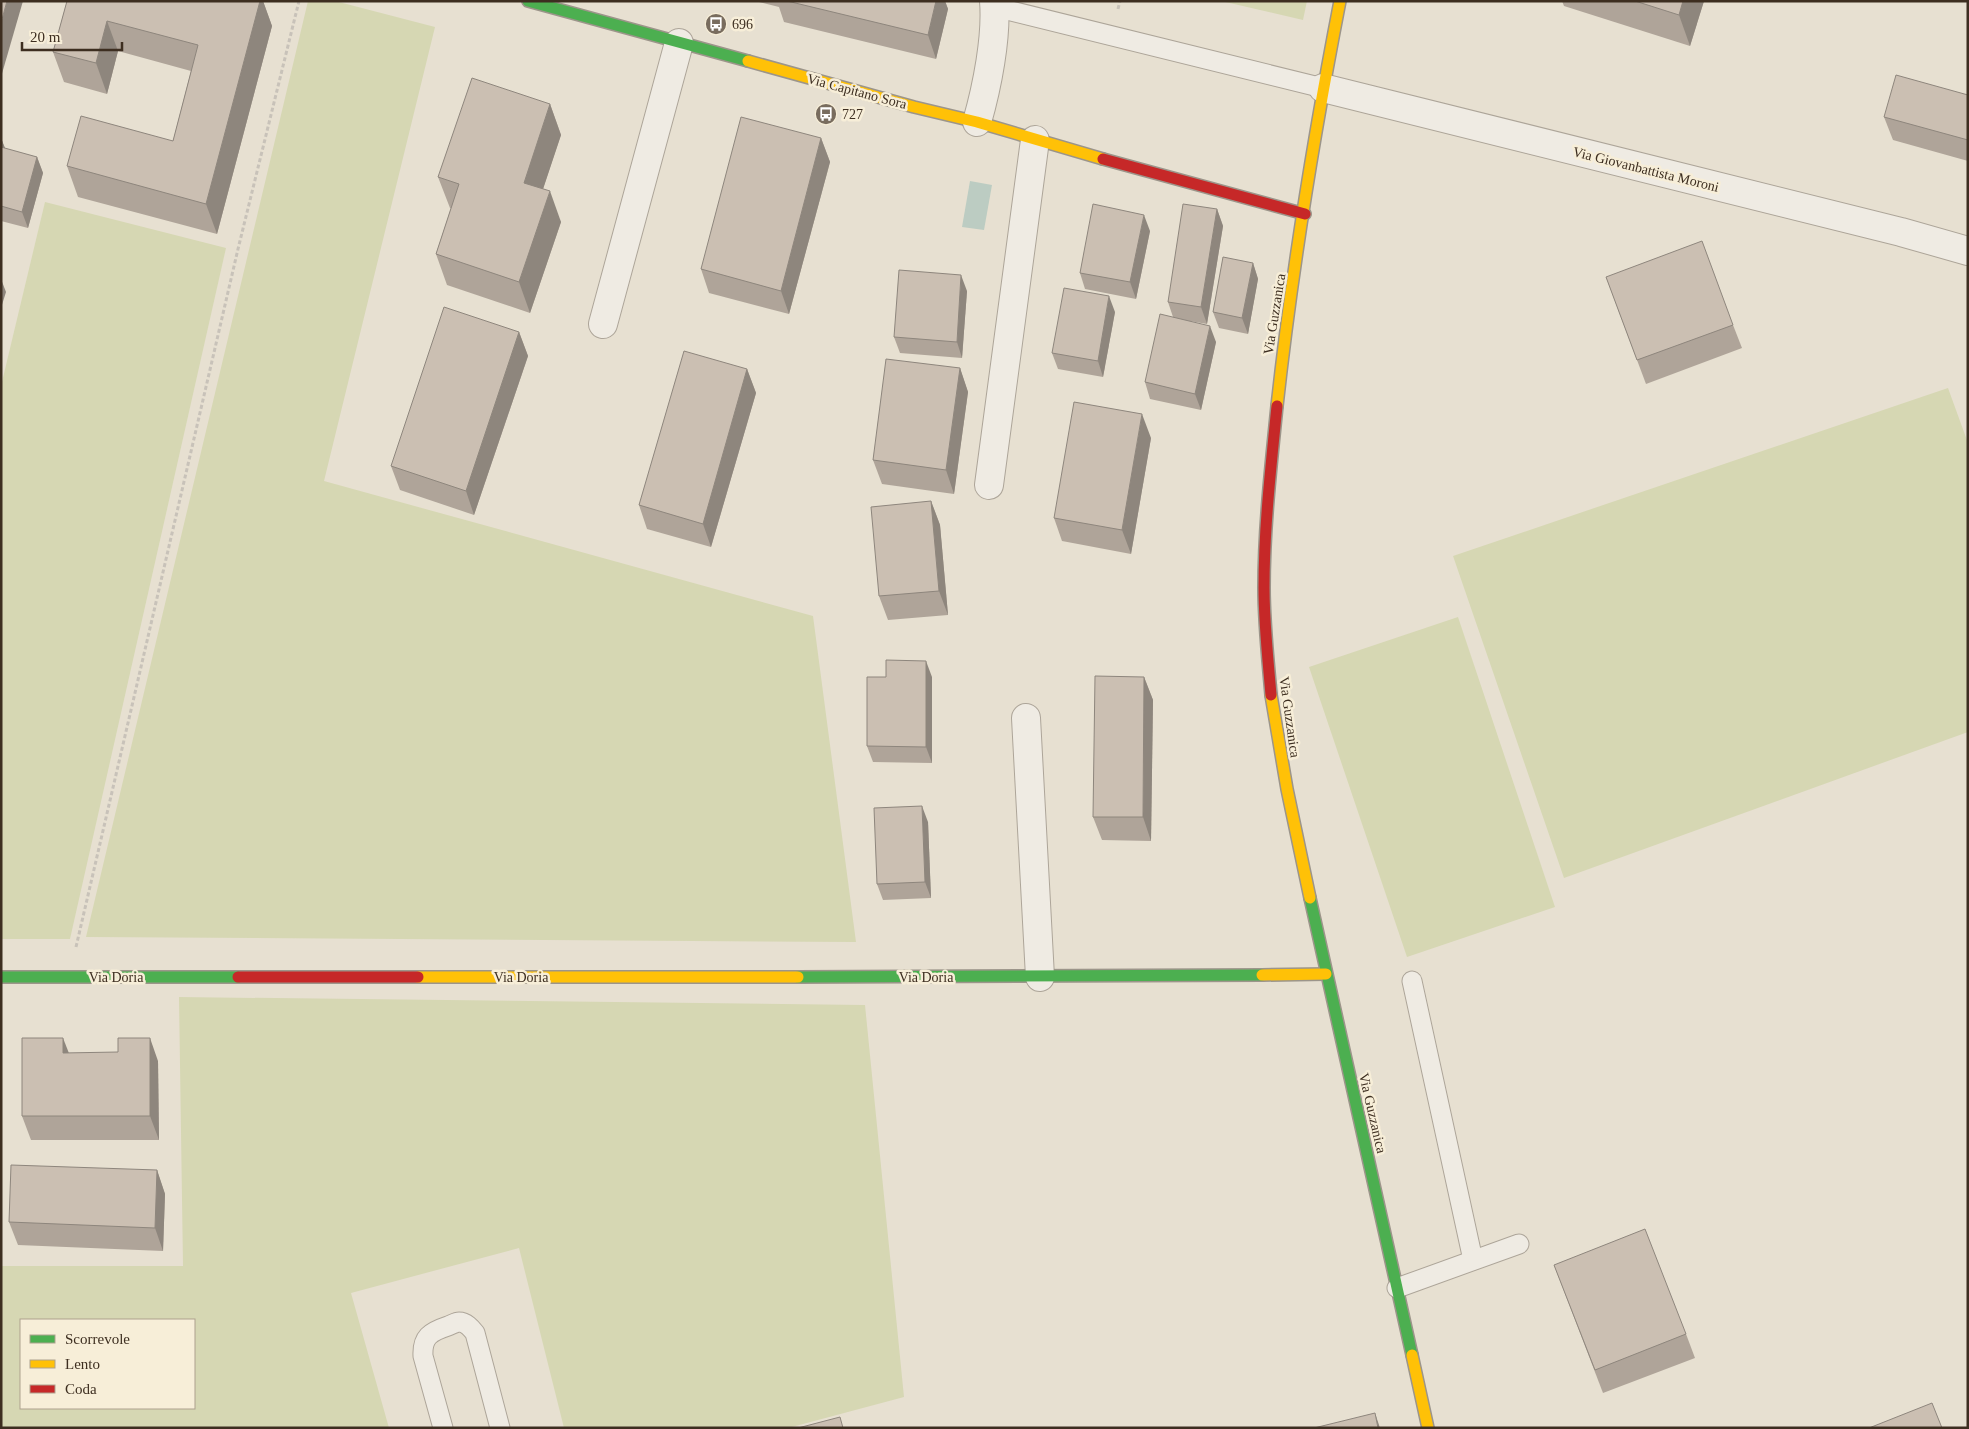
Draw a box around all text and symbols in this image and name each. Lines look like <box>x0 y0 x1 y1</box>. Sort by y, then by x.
bus stop icon: 696 <box>704 12 728 36</box>
place label: 696 <box>732 17 753 32</box>
scale bar <box>22 20 122 52</box>
text: 20 m <box>30 29 61 45</box>
street label: Via Capitano Sora <box>805 71 909 112</box>
bus stop icon: 727 <box>814 102 838 126</box>
place label: 727 <box>842 107 863 122</box>
street label: Via Giovanbattista Moroni <box>1571 144 1721 195</box>
street label: Via Guzzanica <box>1261 272 1288 356</box>
street label: Via Guzzanica <box>1276 675 1303 759</box>
street label: Via Doria <box>89 970 144 985</box>
street label: Via Doria <box>494 970 549 985</box>
street label: Via Doria <box>899 970 954 985</box>
street label: Via Guzzanica <box>1356 1071 1389 1155</box>
legend <box>20 1319 195 1409</box>
text: Scorrevole <box>65 1331 130 1347</box>
text: Lento <box>65 1356 100 1372</box>
text: Coda <box>65 1381 97 1397</box>

